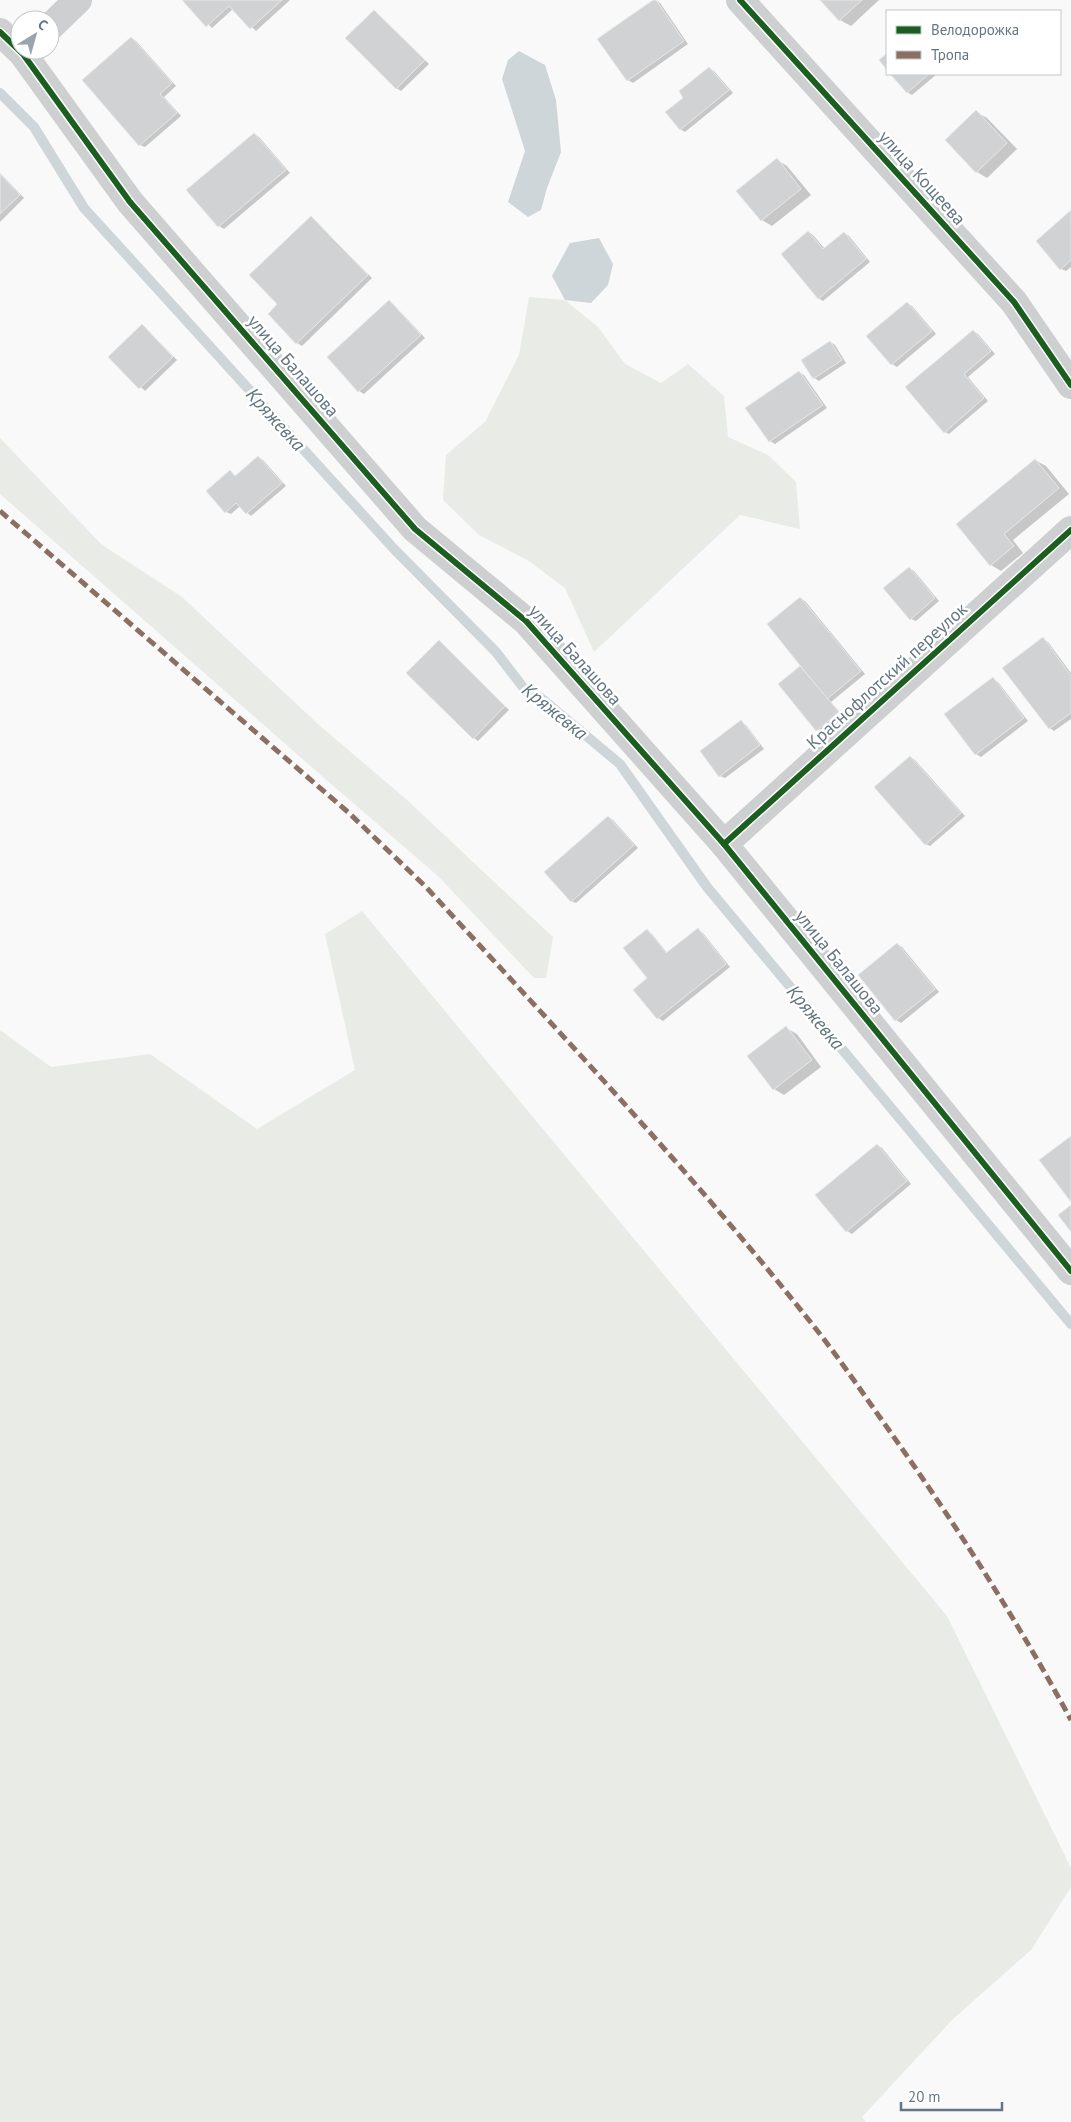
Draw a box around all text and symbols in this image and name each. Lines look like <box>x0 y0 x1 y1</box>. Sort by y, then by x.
north arrow <box>10 10 60 60</box>
legend <box>886 10 1061 75</box>
text: С <box>34 15 52 34</box>
text: Велодорожка <box>931 20 1019 39</box>
text: Тропа <box>931 45 969 64</box>
street label: улица Кощеева <box>874 126 971 230</box>
street label: улица Балашова <box>243 310 344 422</box>
water label: Кряжевка <box>241 382 311 456</box>
street label: Краснофлотский переулок <box>801 597 972 754</box>
street label: улица Балашова <box>524 599 627 710</box>
water label: Кряжевка <box>517 677 593 745</box>
street label: улица Балашова <box>790 905 889 1019</box>
water label: Кряжевка <box>782 980 851 1055</box>
scale bar <box>901 2080 1002 2112</box>
text: 20 m <box>908 2087 941 2106</box>

